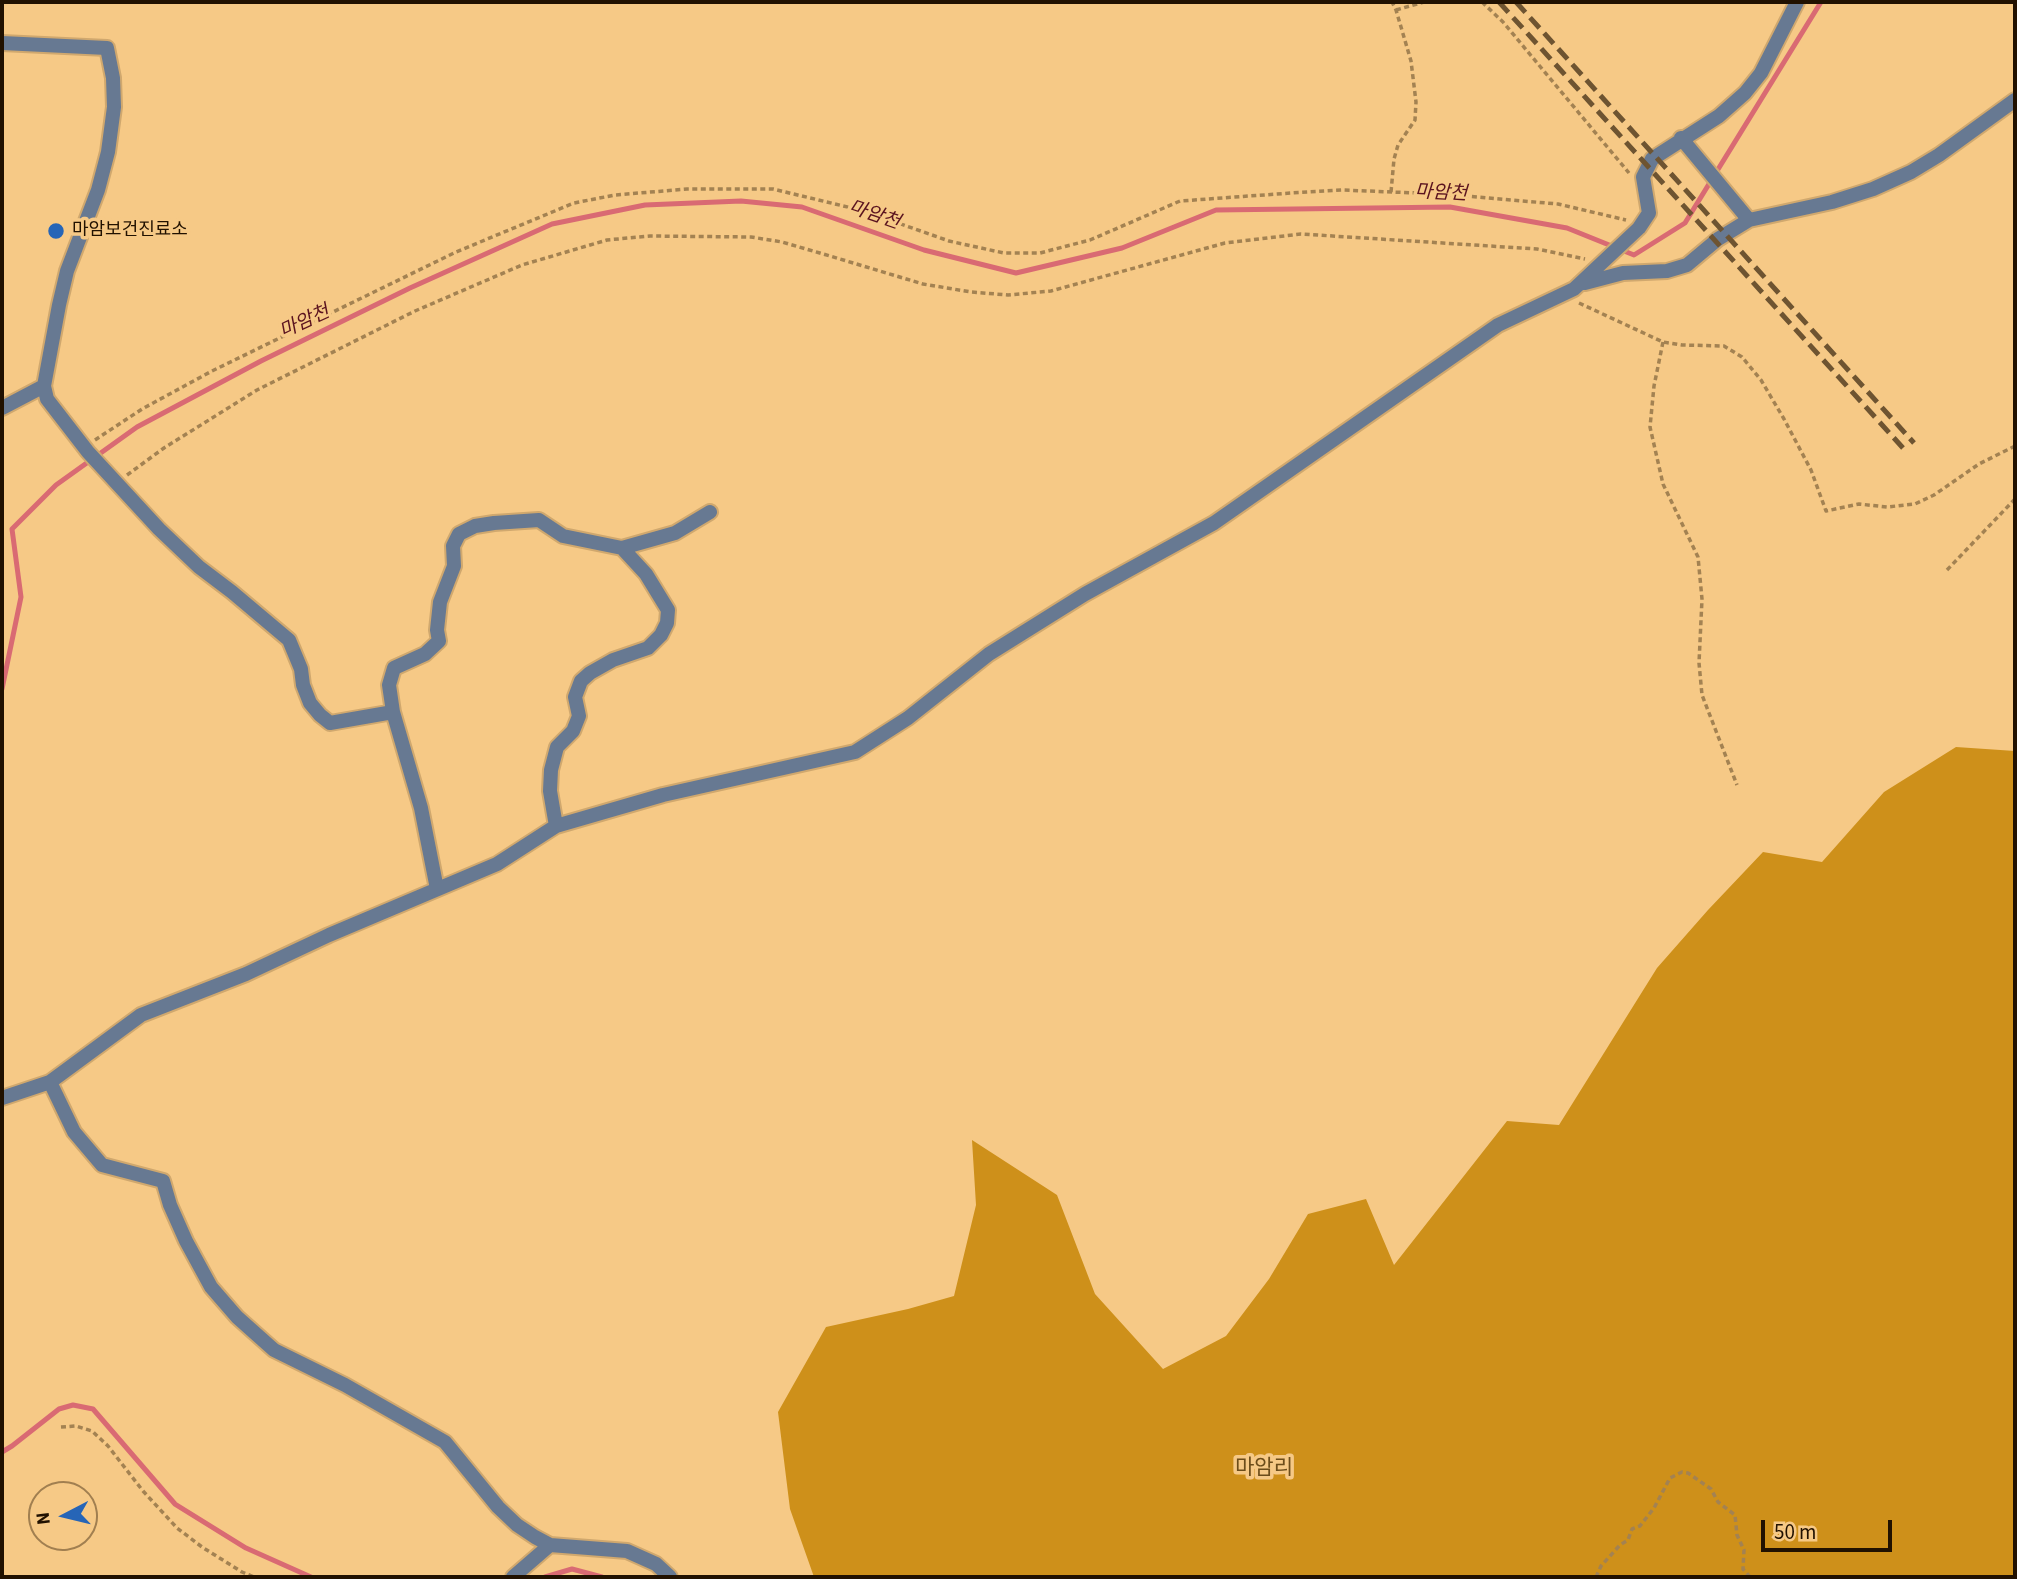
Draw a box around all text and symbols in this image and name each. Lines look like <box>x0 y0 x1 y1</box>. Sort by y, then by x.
water label: 마암천 <box>1414 181 1468 207</box>
water label: 마암천 <box>845 197 903 235</box>
place label: 마암보건진료소 <box>72 220 188 242</box>
marker: 마암보건진료소 <box>46 221 66 241</box>
water label: 마암천 <box>276 302 334 344</box>
district label: 마암리 <box>1235 1456 1293 1482</box>
north arrow <box>28 1481 98 1551</box>
scale bar <box>1765 1506 1896 1550</box>
text: N <box>29 1510 58 1526</box>
text: 50 m <box>1774 1517 1816 1547</box>

